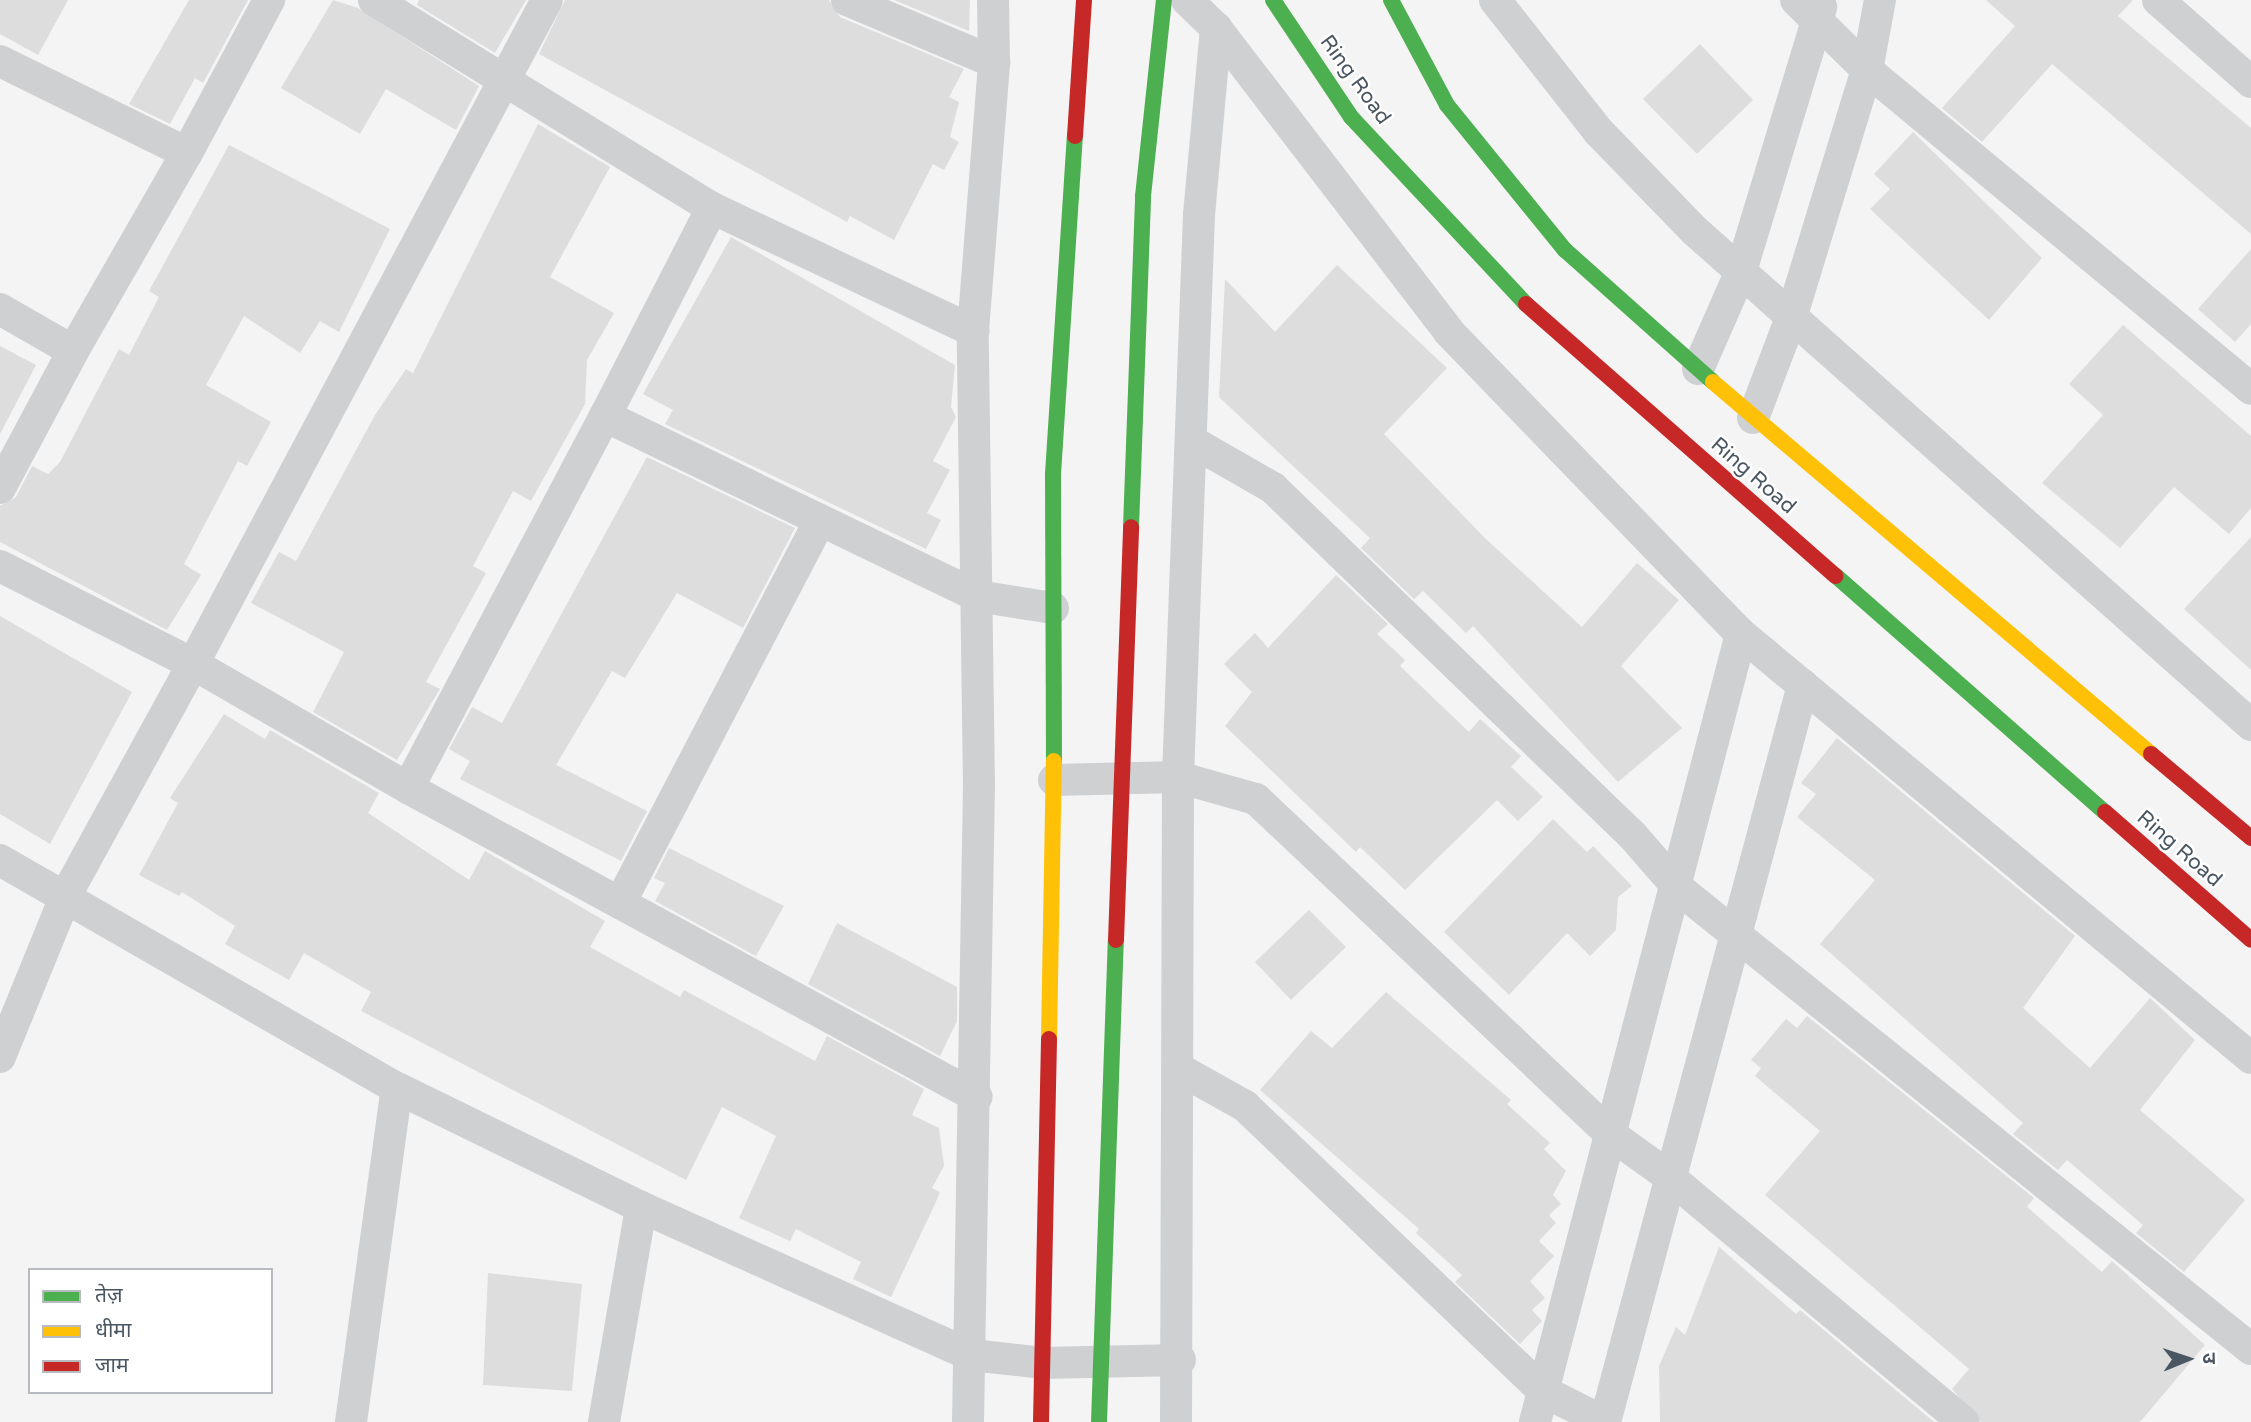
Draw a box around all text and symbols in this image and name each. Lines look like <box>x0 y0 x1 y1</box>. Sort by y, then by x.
street label: Ring Road <box>1314 30 1396 130</box>
street label: Ring Road <box>1705 432 1801 520</box>
street label: Ring Road <box>2131 805 2227 893</box>
legend <box>28 1268 273 1394</box>
text: तेज़ <box>95 1283 123 1308</box>
text: धीमा <box>95 1318 131 1343</box>
north arrow <box>2153 1324 2223 1394</box>
text: उ <box>2198 1352 2220 1364</box>
text: जाम <box>95 1353 129 1378</box>

